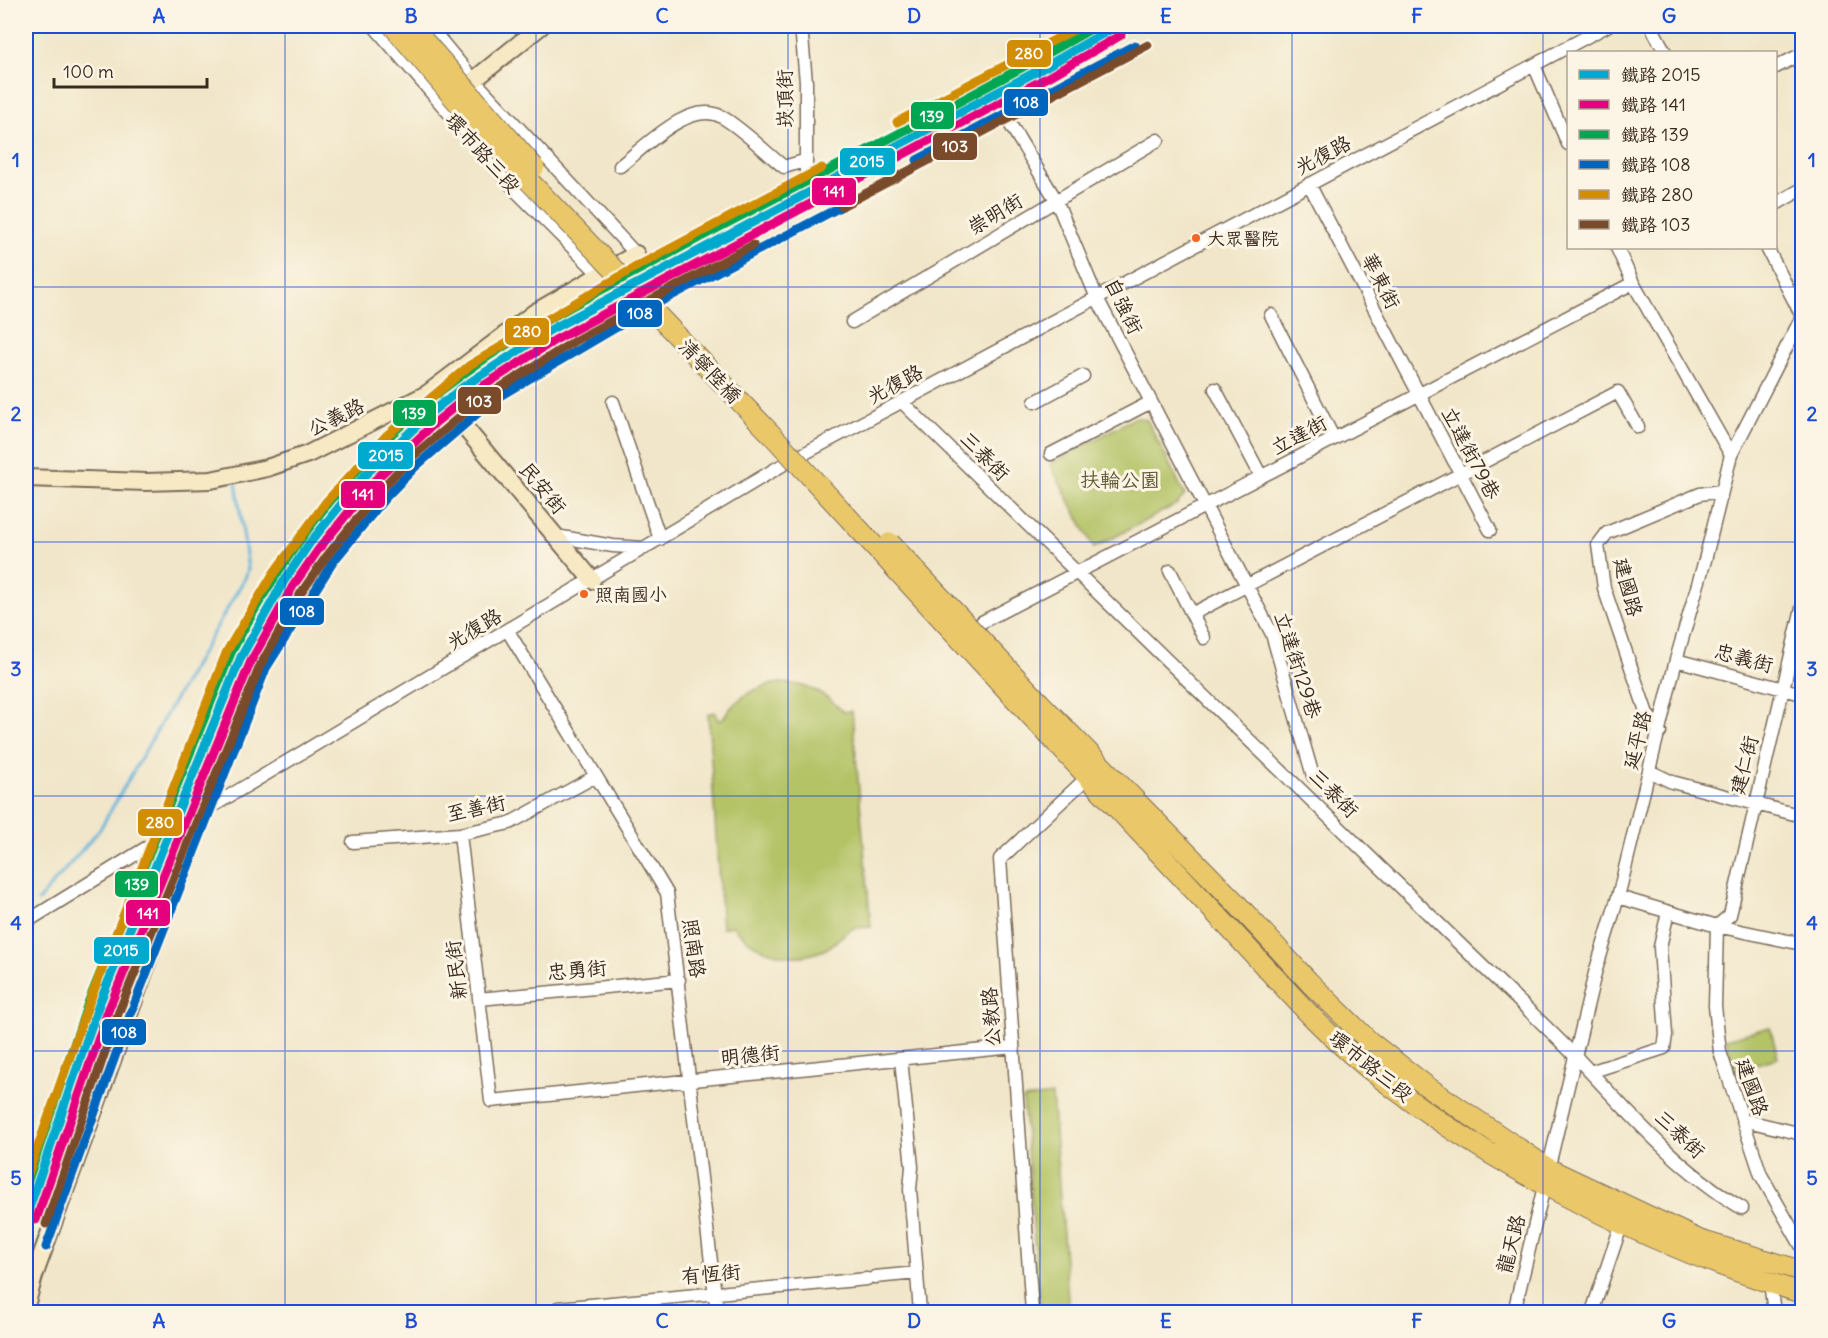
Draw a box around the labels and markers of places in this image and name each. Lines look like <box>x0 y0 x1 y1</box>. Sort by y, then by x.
place label: 大眾醫院 <box>1207 227 1279 250</box>
marker: 大眾醫院 <box>1190 232 1202 244</box>
place label: 照南國小 <box>595 583 667 606</box>
marker: 照南國小 <box>578 588 590 600</box>

